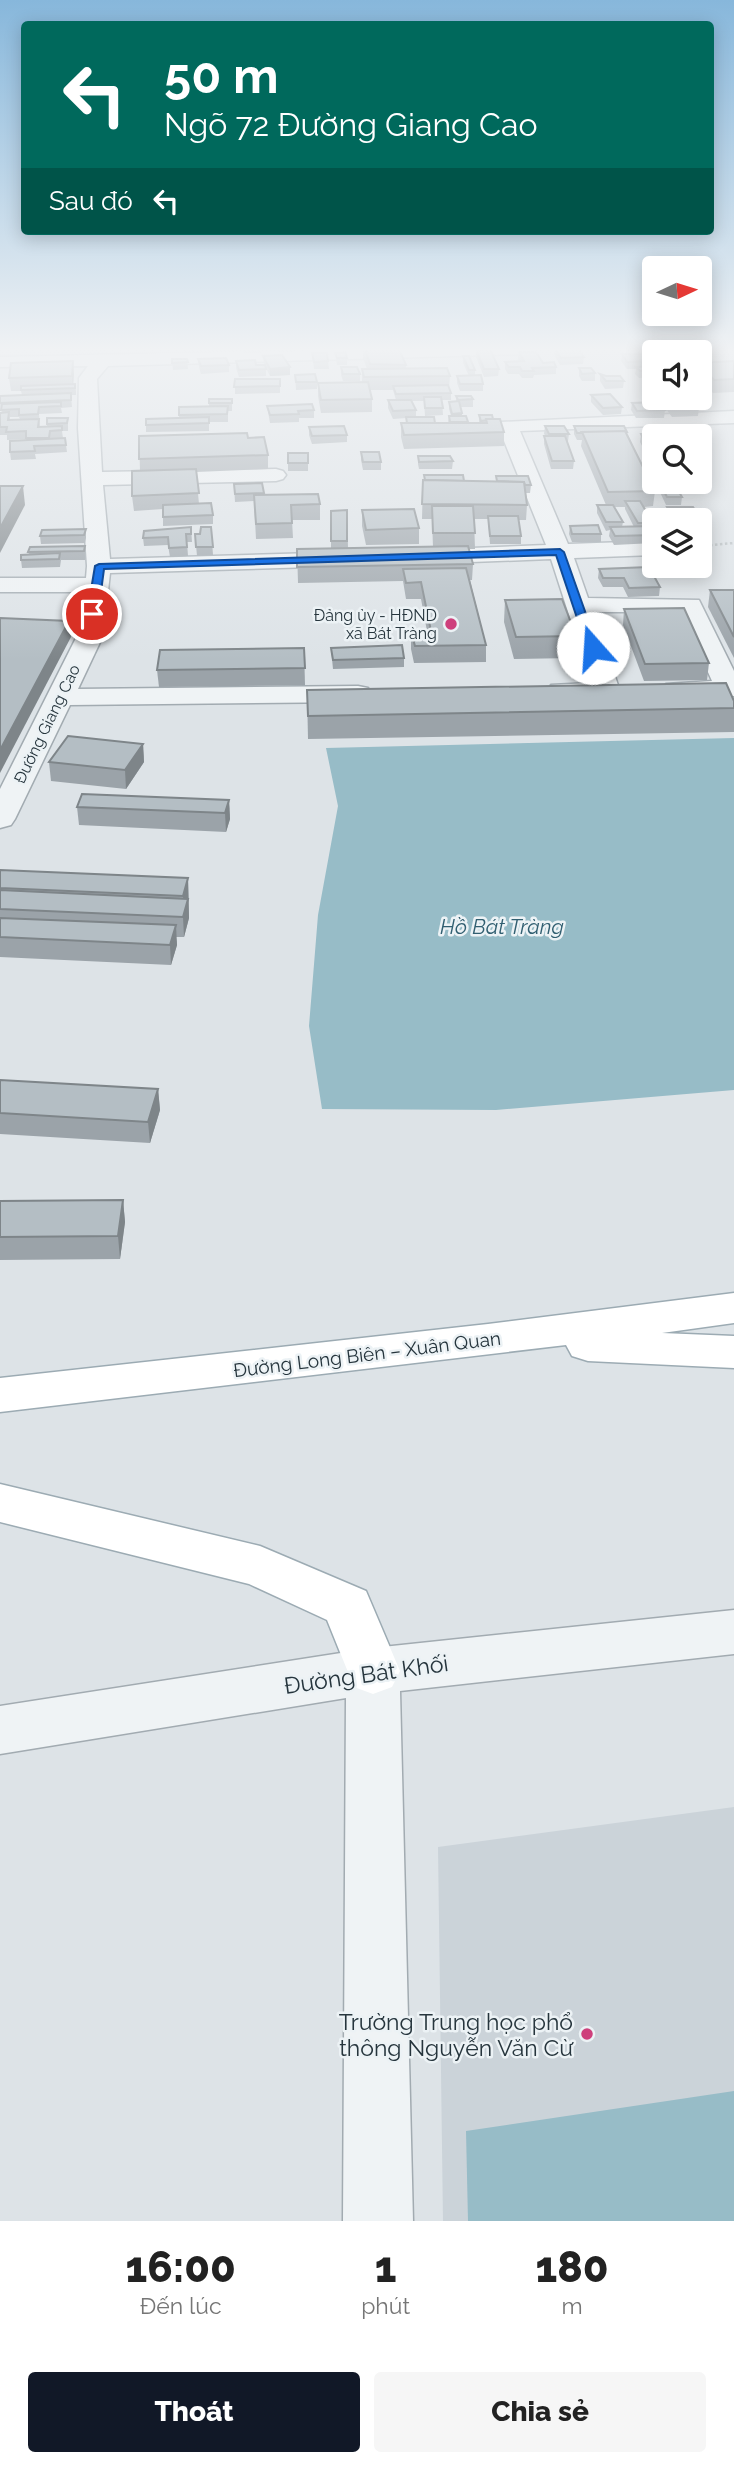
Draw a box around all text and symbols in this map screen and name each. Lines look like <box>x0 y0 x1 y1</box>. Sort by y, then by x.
text: 50 m <box>164 47 279 104</box>
icon: left <box>49 49 140 140</box>
text: Ngõ 72 Đường Giang Cao <box>164 106 537 143</box>
icon: left <box>147 182 185 220</box>
text: Sau đó <box>49 186 133 216</box>
north arrow <box>642 256 712 326</box>
map controls <box>642 256 712 578</box>
button: sound <box>642 340 712 410</box>
button: search <box>642 424 712 494</box>
button: layers <box>642 508 712 578</box>
pin <box>62 584 122 644</box>
icon: arrive <box>73 595 111 633</box>
place label: Đảng ủy - HĐND xã Bát Tràng <box>314 606 437 643</box>
position arrow <box>556 611 630 685</box>
marker: Đảng ủy - HĐND xã Bát Tràng <box>443 616 459 632</box>
street label: Đường Giang Cao <box>10 661 84 787</box>
water label: Hồ Bát Tràng <box>440 914 564 939</box>
street label: Đường Long Biên – Xuân Quan <box>232 1327 502 1381</box>
street label: Đường Bát Khối <box>282 1649 450 1699</box>
place label: Trường Trung học phổ thông Nguyễn Văn Cừ <box>339 2008 574 2061</box>
marker: Trường Trung học phổ thông Nguyễn Văn Cừ <box>579 2026 595 2042</box>
text: 16:00 <box>125 2243 236 2292</box>
text: 1 <box>375 2243 397 2292</box>
text: 180 <box>536 2243 609 2292</box>
text: Đến lúc <box>140 2292 222 2319</box>
text: phút <box>361 2292 410 2319</box>
text: m <box>561 2292 583 2319</box>
button: Thoát <box>28 2372 360 2452</box>
button: Chia sẻ <box>374 2372 706 2452</box>

